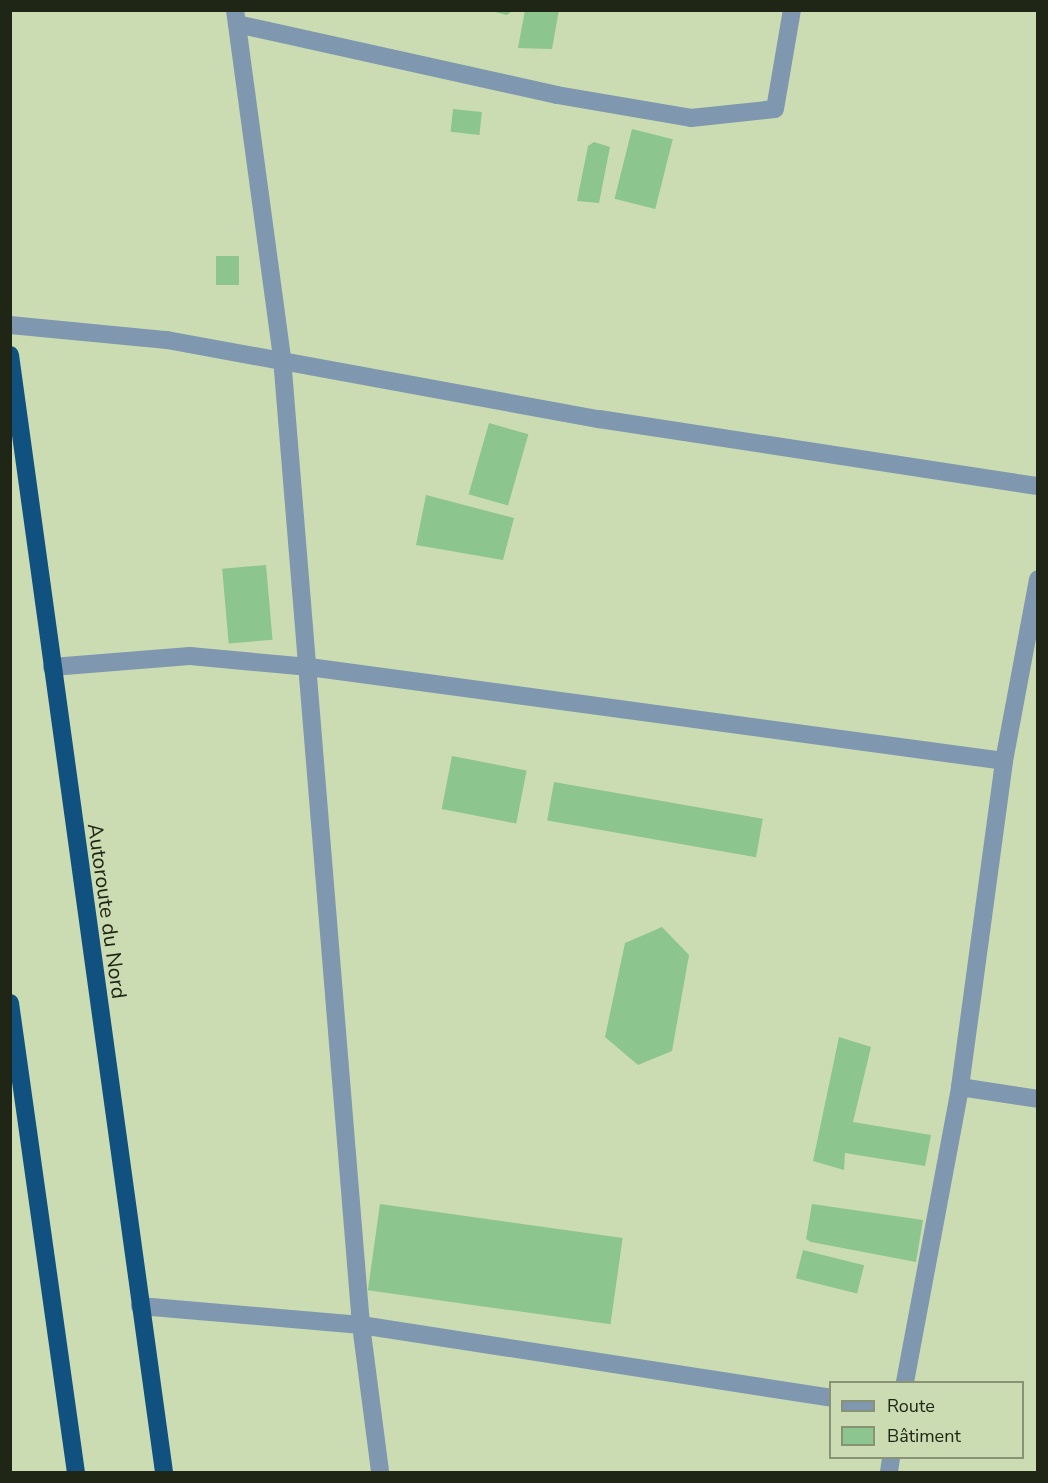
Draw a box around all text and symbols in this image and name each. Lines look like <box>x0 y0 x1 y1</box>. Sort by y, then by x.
street label: Autoroute du Nord <box>82 822 132 1000</box>
legend <box>829 1381 1024 1459</box>
text: Route <box>887 1394 935 1418</box>
text: Bâtiment <box>887 1424 961 1448</box>

